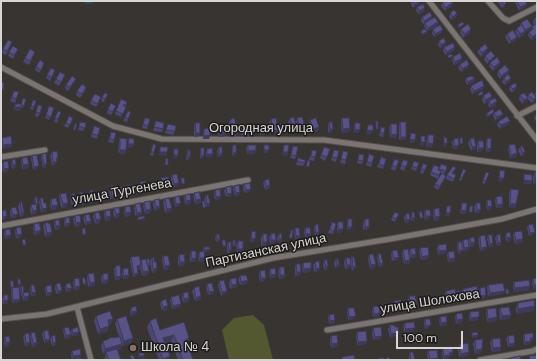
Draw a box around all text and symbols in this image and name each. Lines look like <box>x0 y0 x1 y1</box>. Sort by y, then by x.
street label: Огородная улица <box>209 121 313 137</box>
street label: улица Тургенева <box>71 176 173 208</box>
street label: Партизанская улица <box>204 231 328 271</box>
street label: улица Шолохова <box>379 286 481 318</box>
scale bar <box>398 323 465 349</box>
text: 100 m <box>403 330 437 346</box>
place label: Школа № 4 <box>141 340 209 356</box>
marker: Школа № 4 <box>128 343 138 353</box>

